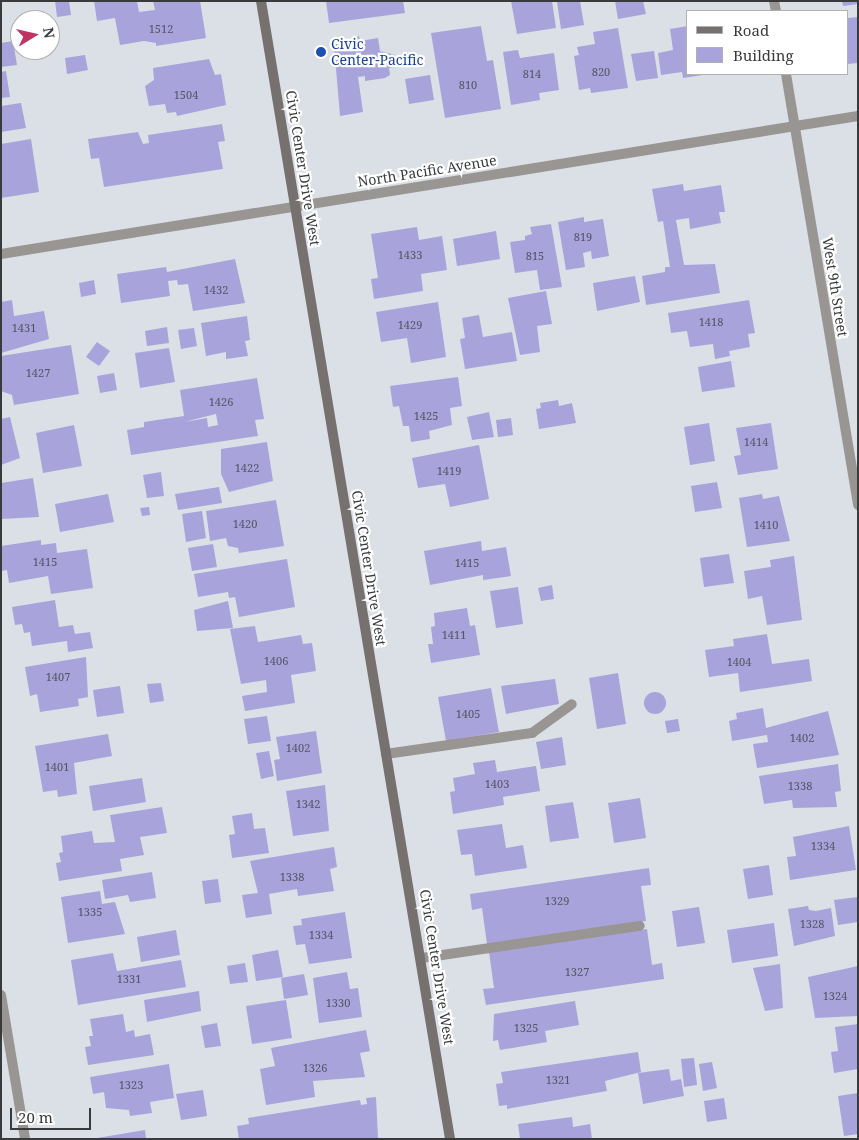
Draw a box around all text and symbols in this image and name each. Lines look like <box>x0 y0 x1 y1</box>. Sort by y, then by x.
north arrow <box>10 10 60 60</box>
legend <box>686 10 849 75</box>
text: Road <box>733 20 769 40</box>
house number: 1512 <box>149 22 173 36</box>
text: N <box>39 26 60 40</box>
place label: Civic Center-Pacific <box>331 36 423 68</box>
text: Building <box>733 45 794 65</box>
marker: Civic Center-Pacific <box>315 46 327 58</box>
house number: 820 <box>592 65 610 79</box>
house number: 814 <box>523 67 541 81</box>
house number: 810 <box>459 78 477 92</box>
house number: 1504 <box>174 88 198 102</box>
street label: Civic Center Drive West <box>282 89 324 247</box>
street label: North Pacific Avenue <box>356 152 498 190</box>
house number: 819 <box>574 230 592 244</box>
street label: West 9th Street <box>819 236 851 338</box>
house number: 1433 <box>398 248 422 262</box>
house number: 815 <box>526 249 544 263</box>
house number: 1432 <box>204 283 228 297</box>
house number: 1418 <box>699 315 723 329</box>
house number: 1429 <box>398 318 422 332</box>
house number: 1431 <box>12 321 36 335</box>
house number: 1427 <box>26 366 50 380</box>
house number: 1426 <box>209 395 233 409</box>
house number: 1425 <box>414 409 438 423</box>
house number: 1414 <box>744 435 768 449</box>
house number: 1422 <box>235 461 259 475</box>
house number: 1419 <box>437 464 461 478</box>
street label: Civic Center Drive West <box>348 489 390 647</box>
house number: 1420 <box>233 517 257 531</box>
house number: 1410 <box>754 518 778 532</box>
house number: 1415 <box>33 555 57 569</box>
house number: 1415 <box>455 556 479 570</box>
house number: 1411 <box>442 628 466 642</box>
house number: 1406 <box>264 654 288 668</box>
house number: 1404 <box>727 655 751 669</box>
house number: 1407 <box>46 670 70 684</box>
house number: 1405 <box>456 707 480 721</box>
house number: 1402 <box>790 731 814 745</box>
house number: 1402 <box>286 741 310 755</box>
house number: 1401 <box>45 760 69 774</box>
house number: 1403 <box>485 777 509 791</box>
house number: 1338 <box>788 779 812 793</box>
house number: 1342 <box>296 797 320 811</box>
house number: 1334 <box>811 839 835 853</box>
house number: 1338 <box>280 870 304 884</box>
street label: Civic Center Drive West <box>416 888 458 1046</box>
house number: 1329 <box>545 894 569 908</box>
house number: 1335 <box>78 905 102 919</box>
house number: 1328 <box>800 917 824 931</box>
house number: 1334 <box>309 928 333 942</box>
house number: 1327 <box>565 965 589 979</box>
house number: 1331 <box>117 972 141 986</box>
house number: 1324 <box>823 989 847 1003</box>
house number: 1330 <box>326 996 350 1010</box>
house number: 1325 <box>514 1021 538 1035</box>
house number: 1326 <box>303 1061 327 1075</box>
house number: 1321 <box>546 1073 570 1087</box>
house number: 1323 <box>119 1078 143 1092</box>
scale bar <box>12 1098 94 1130</box>
text: 20 m <box>18 1107 53 1127</box>

